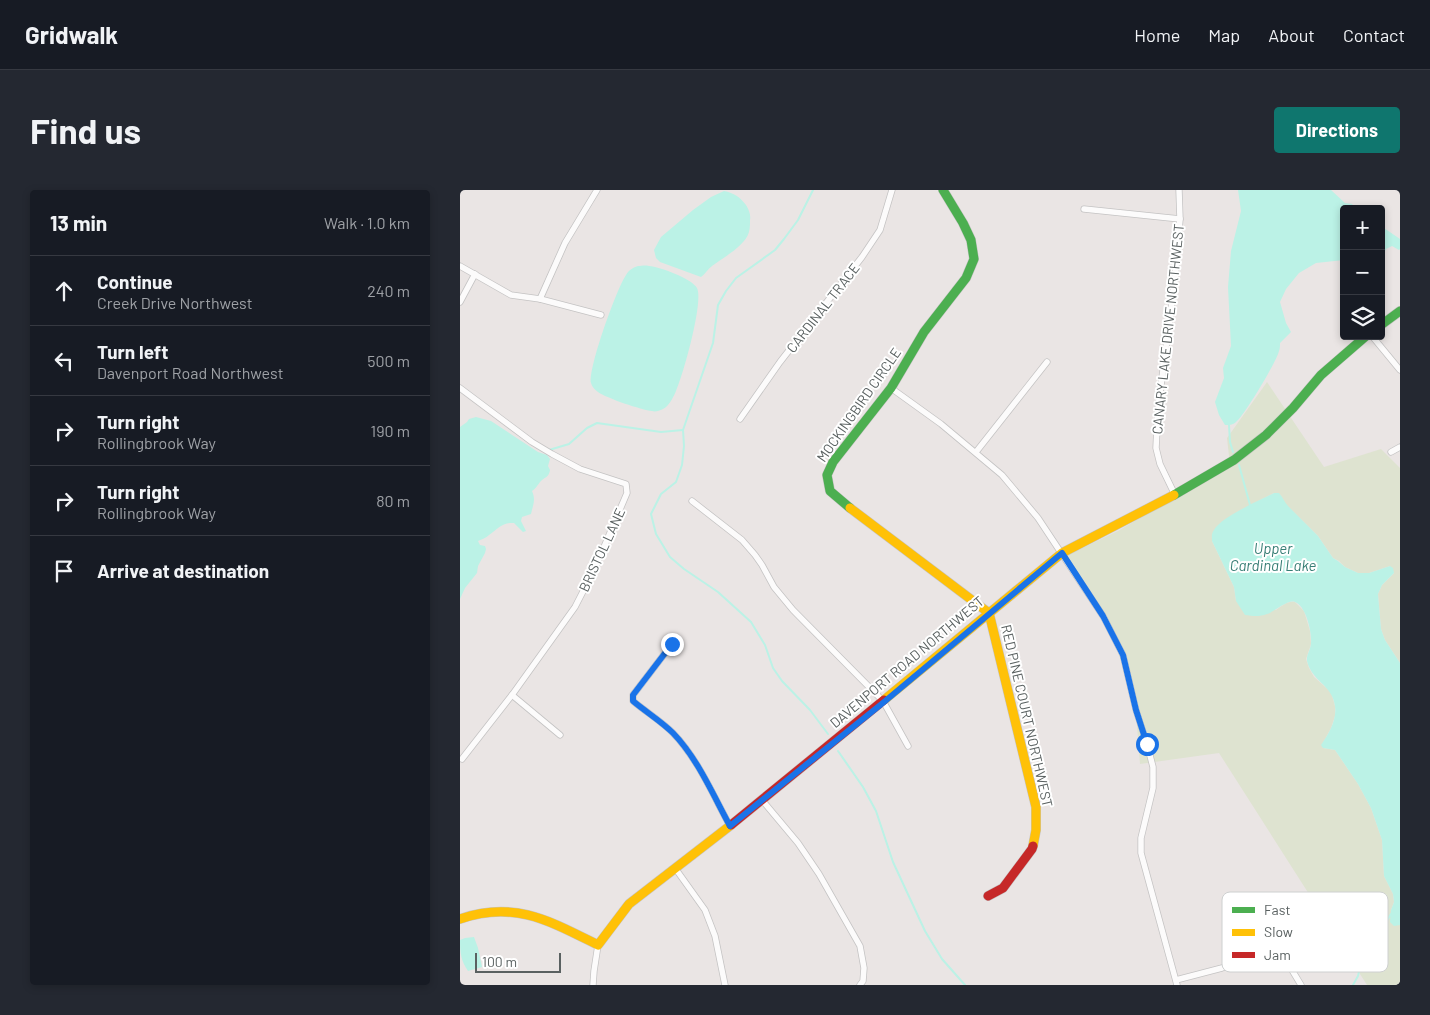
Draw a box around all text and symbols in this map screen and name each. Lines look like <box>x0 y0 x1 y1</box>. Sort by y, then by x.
text: Gridwalk <box>25 20 118 49</box>
text: Home <box>1134 24 1180 46</box>
text: Map <box>1208 24 1240 46</box>
text: About <box>1268 24 1315 46</box>
text: Contact <box>1343 24 1405 46</box>
button: Directions <box>1274 107 1400 153</box>
text: Find us <box>30 109 141 151</box>
map controls <box>1340 205 1385 340</box>
button: + <box>1340 205 1385 250</box>
text: 13 min <box>50 210 107 235</box>
text: Walk · 1.0 km <box>324 213 410 232</box>
street label: CANARY LAKE DRIVE NORTHWEST <box>1148 223 1187 435</box>
button: − <box>1340 250 1385 295</box>
street label: CARDINAL TRACE <box>782 260 863 356</box>
text: Continue <box>97 270 173 293</box>
icon: ahead <box>50 277 78 305</box>
text: 240 m <box>367 281 410 300</box>
text: Creek Drive Northwest <box>97 293 253 312</box>
button: layers <box>1340 295 1385 340</box>
text: Turn left <box>97 340 168 363</box>
street label: MOCKINGBIRD CIRCLE <box>813 344 904 465</box>
icon: left <box>50 347 78 375</box>
text: 500 m <box>367 351 410 370</box>
text: Davenport Road Northwest <box>97 363 283 382</box>
text: Turn right <box>97 410 179 433</box>
icon: right <box>50 417 78 445</box>
text: 190 m <box>371 421 410 440</box>
text: Rollingbrook Way <box>97 433 216 452</box>
text: Turn right <box>97 480 179 503</box>
icon: right <box>50 487 78 515</box>
text: 80 m <box>376 491 410 510</box>
text: Rollingbrook Way <box>97 503 216 522</box>
street label: BRISTOL LANE <box>575 505 628 594</box>
water label: Upper Cardinal Lake <box>1230 539 1316 574</box>
icon: arrive <box>50 557 78 585</box>
text: Arrive at destination <box>97 559 269 582</box>
street label: DAVENPORT ROAD NORTHWEST <box>826 592 987 731</box>
street label: RED PINE COURT NORTHWEST <box>998 623 1057 809</box>
route end <box>661 633 684 656</box>
route start <box>1136 733 1159 756</box>
legend <box>1222 892 1388 972</box>
text: Fast <box>1264 901 1290 918</box>
text: Slow <box>1264 923 1293 940</box>
text: Jam <box>1264 946 1291 963</box>
scale bar <box>475 950 561 973</box>
text: 100 m <box>482 953 517 970</box>

